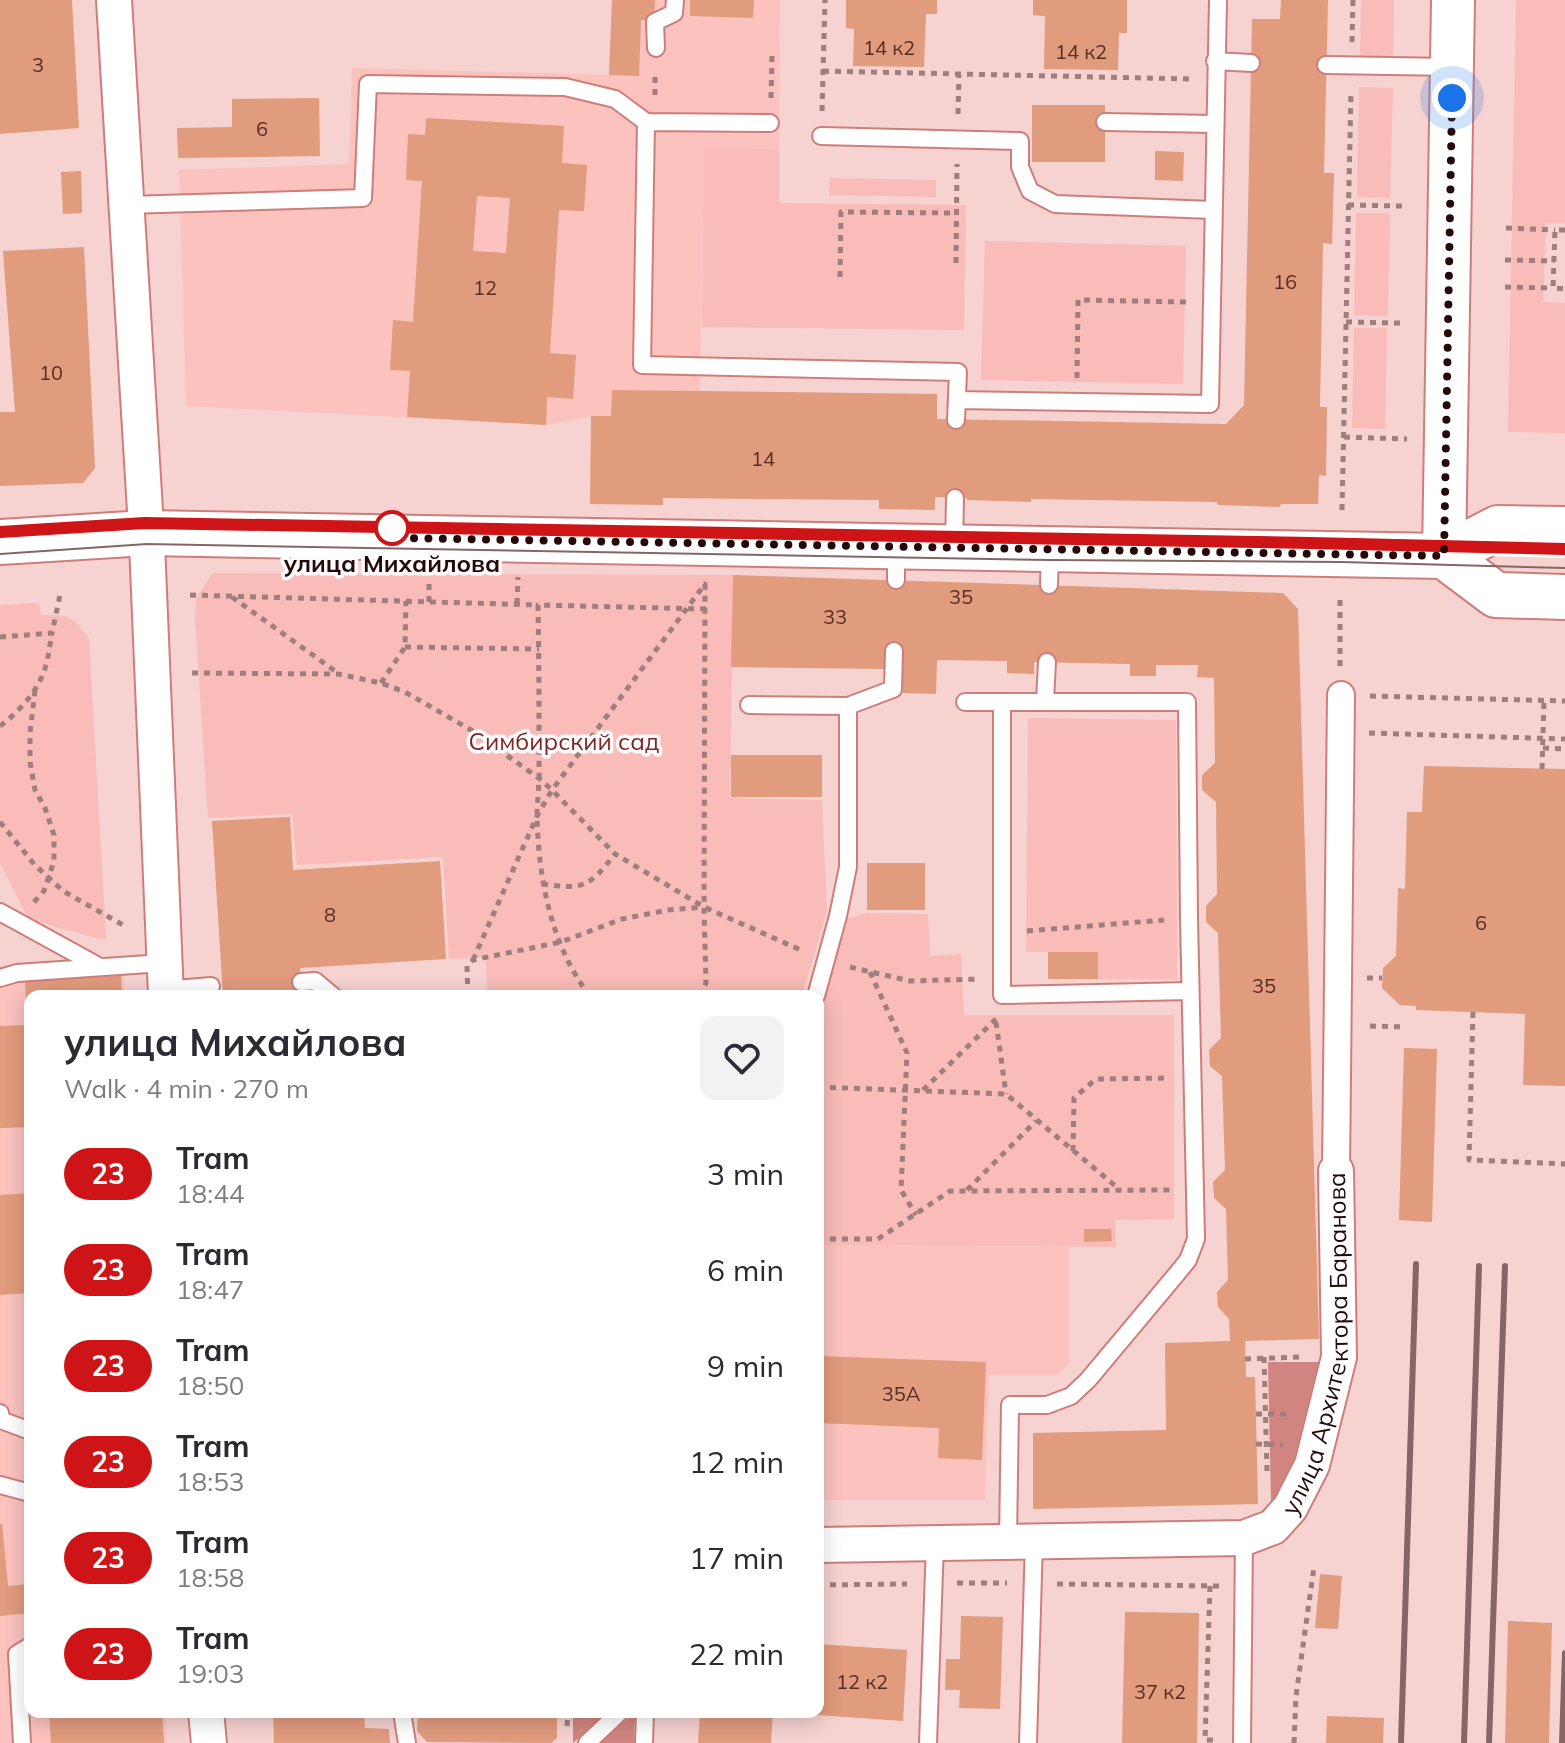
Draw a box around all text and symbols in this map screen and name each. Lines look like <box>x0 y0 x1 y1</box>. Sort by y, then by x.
house number: 14 к2 <box>863 35 915 60</box>
house number: 14 к2 <box>1055 39 1107 64</box>
house number: 3 <box>32 52 44 77</box>
your location <box>1432 78 1472 118</box>
house number: 6 <box>256 116 268 141</box>
house number: 16 <box>1273 269 1297 294</box>
house number: 12 <box>473 275 497 300</box>
house number: 10 <box>39 360 63 385</box>
house number: 14 <box>751 446 775 471</box>
marker: улица Михайлова <box>375 511 409 545</box>
place label: улица Михайлова <box>284 548 500 578</box>
house number: 35 <box>949 584 973 609</box>
house number: 33 <box>823 604 847 629</box>
park label: Симбирский сад <box>469 726 659 756</box>
house number: 8 <box>324 902 336 927</box>
house number: 6 <box>1475 910 1487 935</box>
house number: 35 <box>1252 973 1276 998</box>
button: heart <box>700 1016 784 1100</box>
text: улица Михайлова <box>64 1018 407 1066</box>
text: Walk · 4 min · 270 m <box>64 1072 309 1105</box>
text: Tram <box>176 1139 249 1177</box>
text: 3 min <box>707 1155 784 1193</box>
text: 23 <box>91 1156 125 1191</box>
street label: улица Архитектора Баранова <box>1274 1172 1354 1520</box>
text: 18:44 <box>176 1177 244 1210</box>
text: Tram <box>176 1235 249 1273</box>
text: 6 min <box>707 1251 784 1289</box>
text: 23 <box>91 1252 125 1287</box>
text: 18:47 <box>176 1273 244 1306</box>
text: Tram <box>176 1331 249 1369</box>
text: 9 min <box>707 1347 784 1385</box>
text: 23 <box>91 1348 125 1383</box>
text: 18:50 <box>176 1369 244 1402</box>
house number: 35А <box>882 1381 921 1406</box>
text: Tram <box>176 1427 249 1465</box>
text: 12 min <box>689 1443 784 1481</box>
text: 23 <box>91 1444 125 1479</box>
text: 18:53 <box>176 1465 244 1498</box>
text: Tram <box>176 1523 249 1561</box>
text: 17 min <box>689 1539 784 1577</box>
text: 23 <box>91 1540 125 1575</box>
text: 18:58 <box>176 1561 244 1594</box>
text: Tram <box>176 1619 249 1657</box>
text: 22 min <box>689 1635 784 1673</box>
text: 23 <box>91 1636 125 1671</box>
text: 19:03 <box>176 1657 244 1690</box>
house number: 12 к2 <box>836 1669 888 1694</box>
house number: 37 к2 <box>1134 1679 1186 1704</box>

